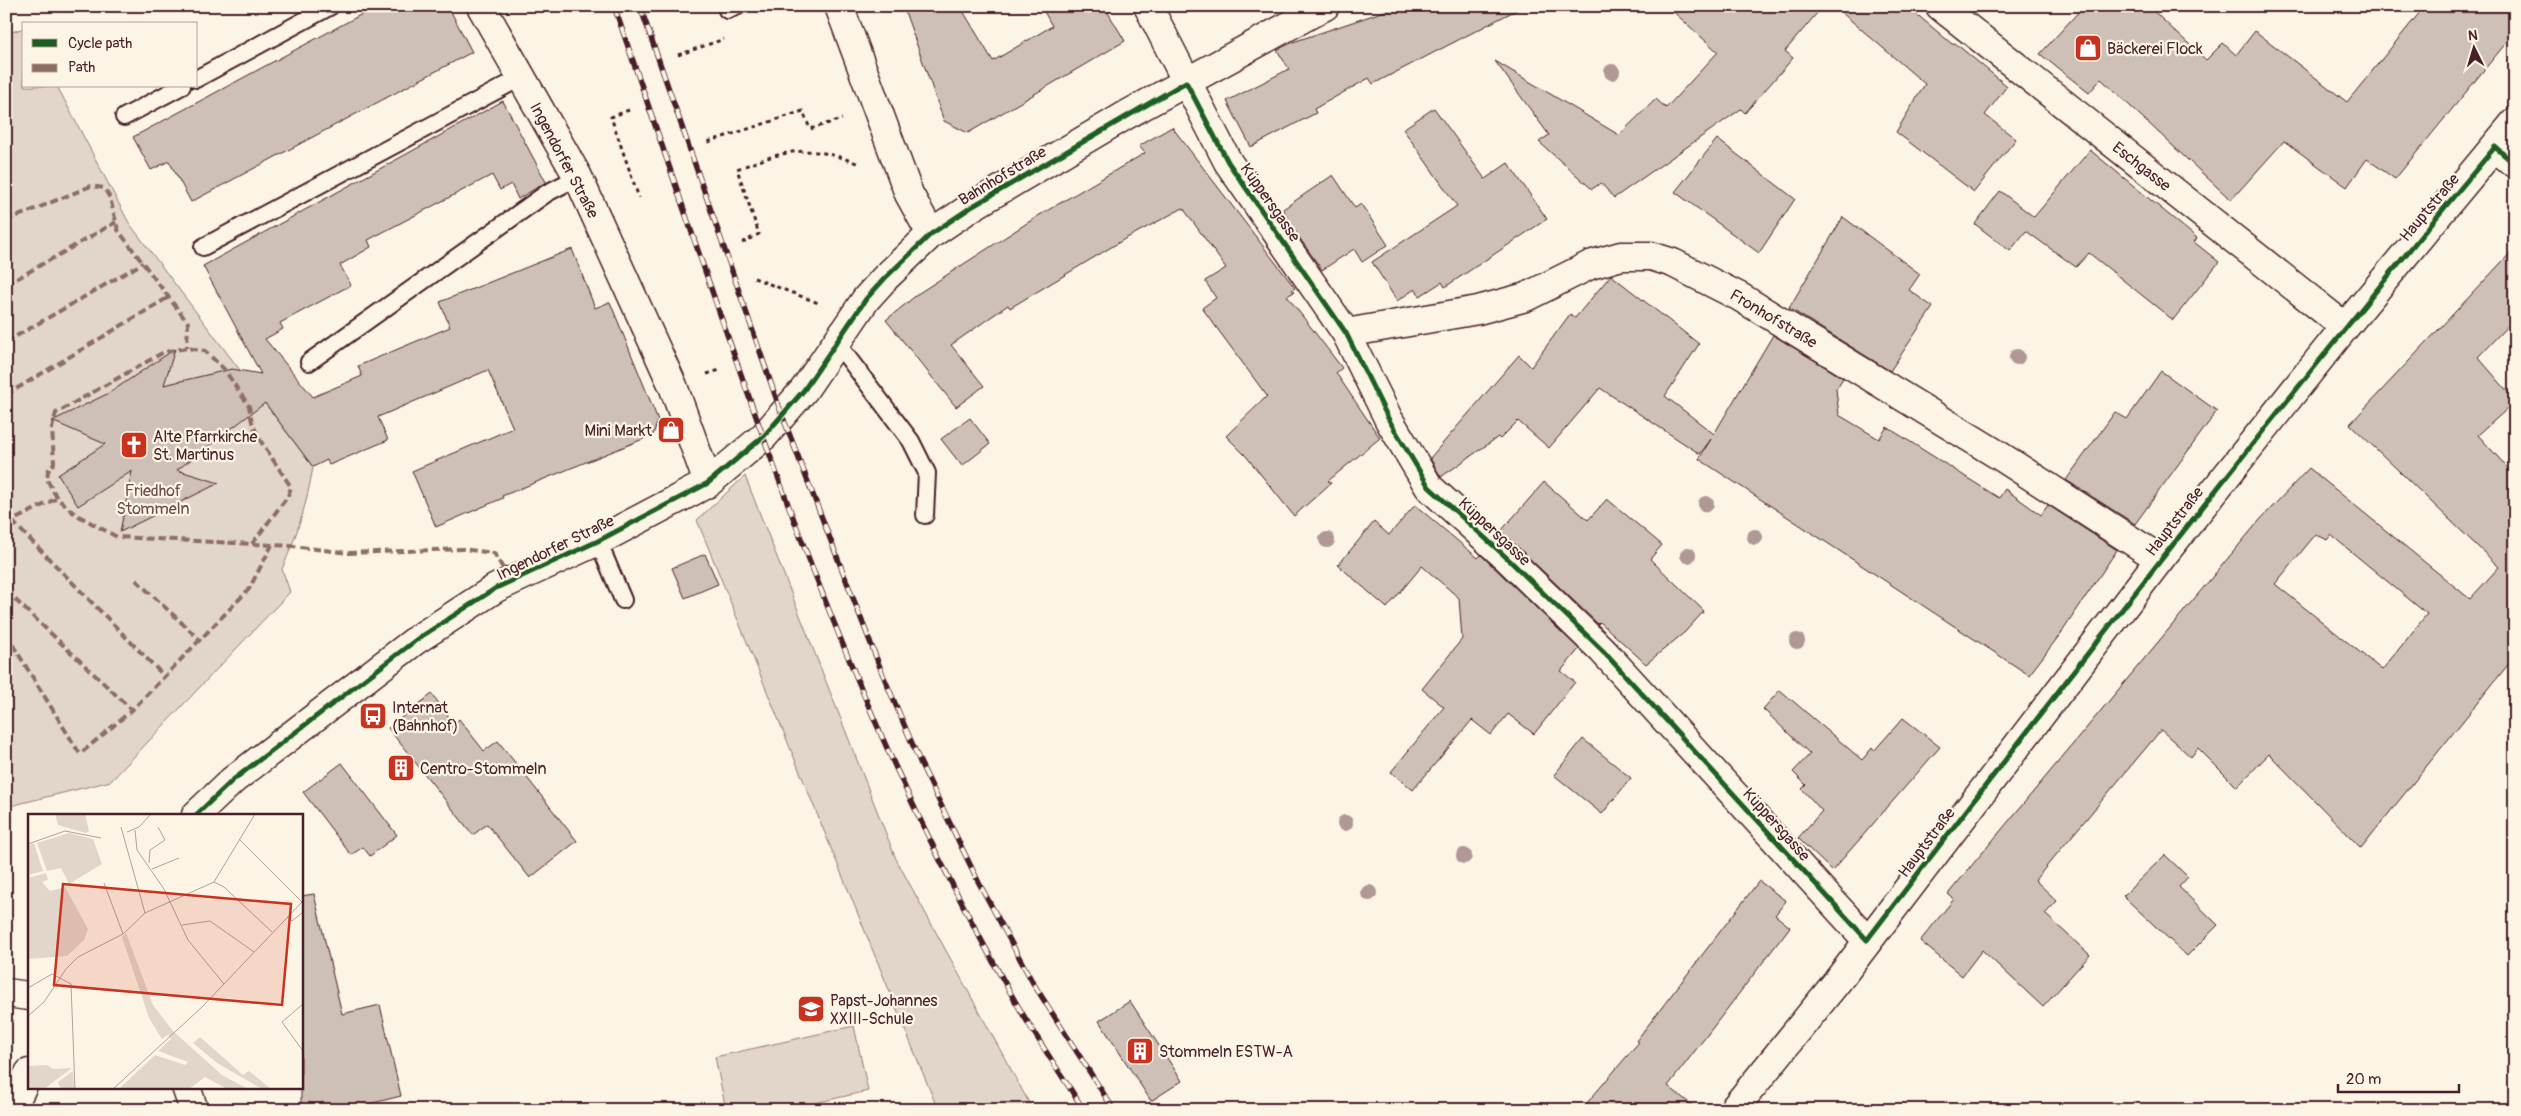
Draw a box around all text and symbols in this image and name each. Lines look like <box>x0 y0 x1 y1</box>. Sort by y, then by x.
legend <box>22 22 198 88</box>
north arrow <box>2448 22 2498 72</box>
text: N <box>2467 27 2478 44</box>
shop icon: Bäckerei Flock <box>2073 33 2103 63</box>
text: Cycle path <box>68 34 132 53</box>
place label: Bäckerei Flock <box>2107 39 2203 59</box>
text: Path <box>68 58 95 77</box>
street label: Ingendorfer Straße <box>525 99 603 222</box>
street label: Eschgasse <box>2108 138 2175 196</box>
street label: Bahnhofstraße <box>955 142 1050 210</box>
street label: Küppersgasse <box>1236 159 1305 246</box>
street label: Hauptstraße <box>2396 169 2464 246</box>
street label: Fronhofstraße <box>1726 285 1821 353</box>
shop icon: Mini Markt <box>656 415 686 445</box>
place label: Mini Markt <box>585 421 653 441</box>
place label: Alte Pfarrkirche St. Martinus <box>153 427 257 465</box>
church icon: Alte Pfarrkirche St. Martinus <box>119 430 149 460</box>
park label: Friedhof Stommeln <box>116 481 190 519</box>
street label: Hauptstraße <box>2141 483 2208 560</box>
street label: Küppersgasse <box>1454 493 1535 570</box>
street label: Ingendorfer Straße <box>493 511 618 585</box>
place label: Internat (Bahnhof) <box>392 698 458 736</box>
bus stop icon: Internat (Bahnhof) <box>358 701 388 731</box>
building icon: Centro-Stommeln <box>386 753 416 783</box>
place label: Centro-Stommeln <box>420 759 547 779</box>
street label: Küppersgasse <box>1738 784 1814 865</box>
street label: Hauptstraße <box>1894 803 1960 882</box>
inset map <box>28 814 302 1088</box>
place label: Papst-Johannes XXIII-Schule <box>830 991 937 1029</box>
school or university icon: Papst-Johannes XXIII-Schule <box>796 994 826 1024</box>
building icon: Stommeln ESTW-A <box>1125 1036 1155 1066</box>
place label: Stommeln ESTW-A <box>1159 1042 1293 1062</box>
scale bar <box>2338 1061 2460 1093</box>
text: 20 m <box>2346 1070 2381 1089</box>

